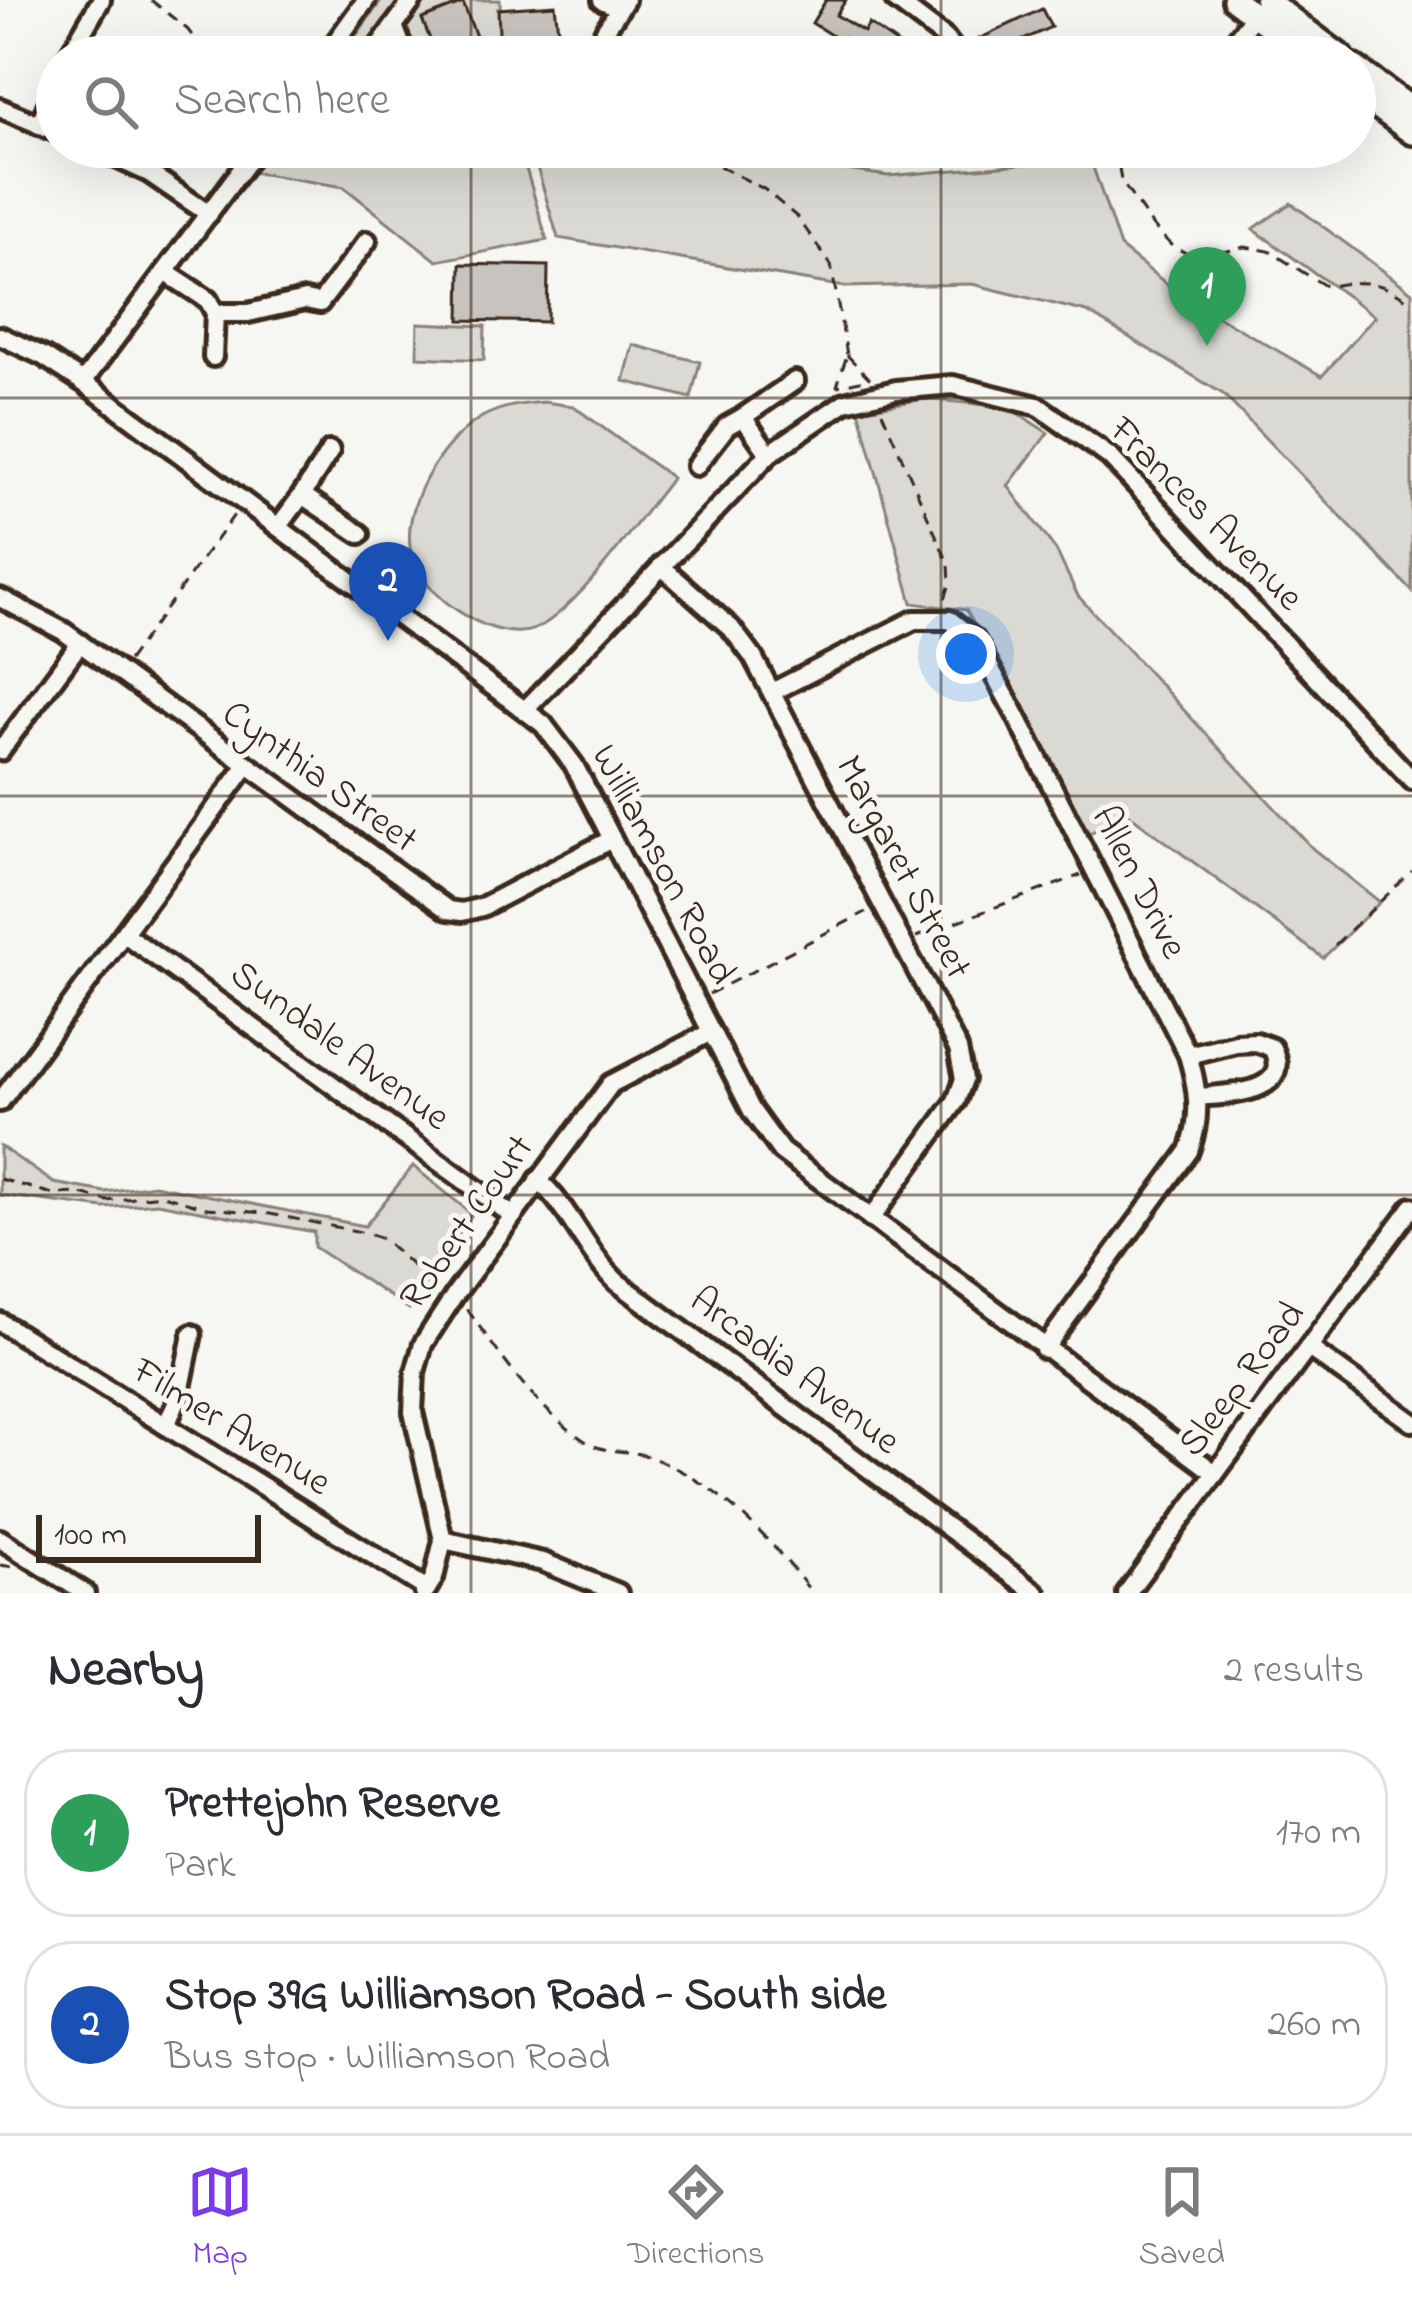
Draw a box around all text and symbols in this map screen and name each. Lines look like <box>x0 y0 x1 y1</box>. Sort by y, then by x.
search box <box>36 36 1376 168</box>
icon: search <box>78 69 144 135</box>
text: Search here <box>174 69 390 135</box>
pin: 1 <box>1168 247 1246 346</box>
street label: Frances Avenue <box>1094 404 1316 626</box>
pin: 2 <box>349 542 427 641</box>
your location <box>936 624 996 684</box>
street label: Cynthia Street <box>209 687 429 869</box>
street label: Williamson Road <box>575 735 749 995</box>
street label: Margaret Street <box>819 746 985 990</box>
street label: Allen Drive <box>1075 797 1201 970</box>
street label: Sundale Avenue <box>217 948 461 1147</box>
street label: Robert Court <box>387 1124 549 1322</box>
street label: Arcadia Avenue <box>677 1274 912 1471</box>
street label: Sleep Road <box>1165 1290 1321 1470</box>
street label: Filmer Avenue <box>120 1344 342 1512</box>
scale bar <box>36 1509 261 1562</box>
text: 100 m <box>54 1512 127 1560</box>
text: Nearby <box>48 1634 204 1709</box>
text: 2 results <box>1224 1643 1364 1700</box>
text: Prettejohn Reserve <box>165 1772 500 1838</box>
text: 1 <box>84 1805 96 1862</box>
text: 170 m <box>1276 1805 1361 1862</box>
text: Park <box>165 1838 235 1895</box>
text: Stop 39G Williamson Road - South side <box>165 1964 887 2030</box>
text: 2 <box>80 1997 100 2054</box>
text: 260 m <box>1268 1997 1361 2054</box>
text: Bus stop · Williamson Road <box>165 2030 610 2087</box>
tab: Map <box>187 2159 253 2279</box>
tab: Directions <box>627 2159 764 2279</box>
tab: Saved <box>1139 2159 1225 2279</box>

